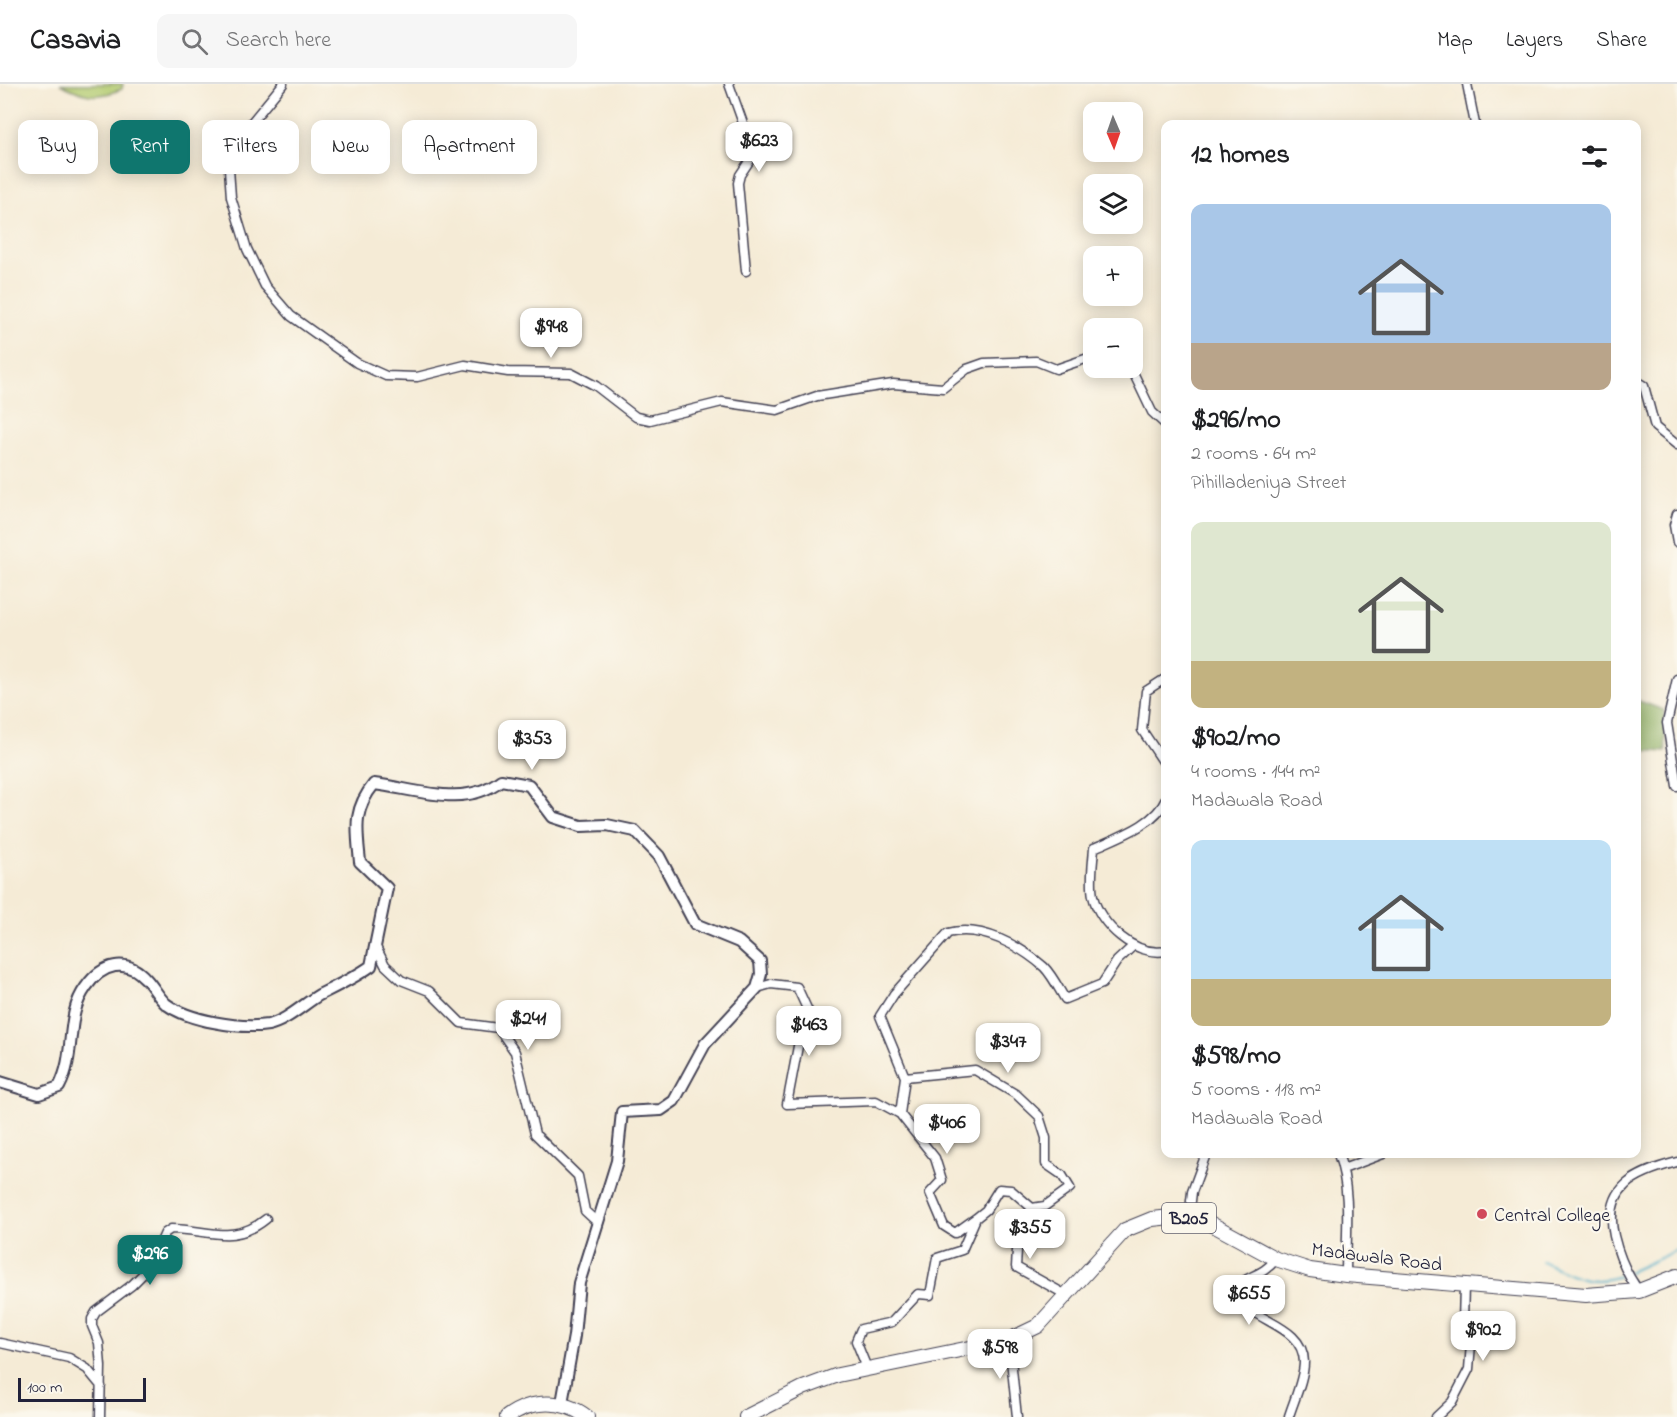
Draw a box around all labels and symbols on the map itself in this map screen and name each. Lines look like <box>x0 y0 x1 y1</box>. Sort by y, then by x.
north arrow <box>1083 102 1143 162</box>
pin: $623 <box>723 122 795 173</box>
pin: $948 <box>515 308 587 359</box>
pin: $353 <box>496 720 568 771</box>
pin: $241 <box>492 1000 564 1051</box>
pin: $463 <box>773 1006 845 1057</box>
pin: $347 <box>972 1023 1044 1074</box>
pin: $406 <box>911 1104 983 1155</box>
place label: Central College <box>1494 1202 1610 1232</box>
road number: B205 <box>1162 1203 1216 1233</box>
marker: Central College <box>1475 1207 1489 1221</box>
pin: $355 <box>994 1209 1066 1260</box>
pin: $296 <box>114 1235 186 1286</box>
street label: Madawala Road <box>1310 1236 1444 1281</box>
pin: $655 <box>1213 1275 1285 1326</box>
pin: $902 <box>1447 1311 1519 1362</box>
pin: $598 <box>964 1329 1036 1380</box>
scale bar <box>18 1375 146 1402</box>

